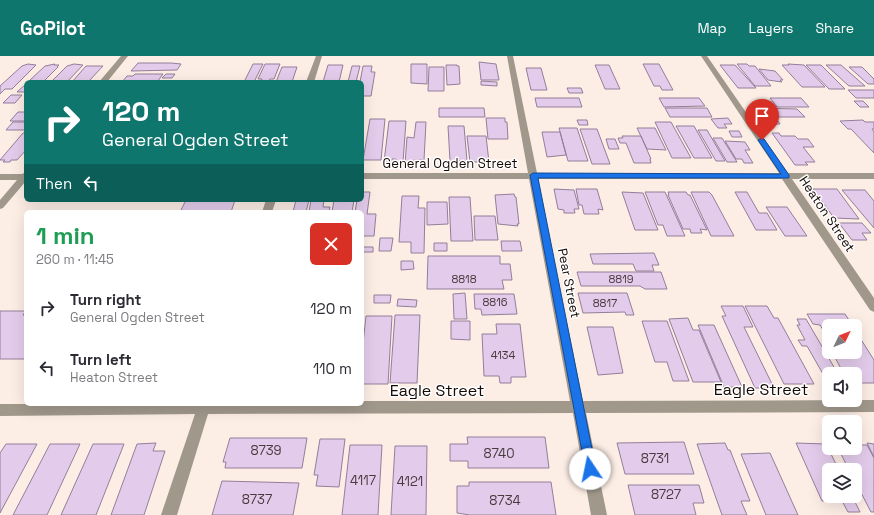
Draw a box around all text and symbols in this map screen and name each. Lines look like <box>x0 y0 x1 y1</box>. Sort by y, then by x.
text: GoPilot <box>20 16 86 41</box>
text: Map <box>697 19 727 37</box>
text: Layers <box>749 19 793 37</box>
text: Share <box>815 19 854 37</box>
text: 120 m <box>102 93 180 129</box>
icon: right <box>36 96 88 148</box>
pin <box>745 99 779 140</box>
icon: arrive <box>751 105 773 127</box>
text: General Ogden Street <box>102 128 289 151</box>
street label: General Ogden Street <box>383 155 517 172</box>
icon: left <box>80 172 102 194</box>
street label: Heaton Street <box>795 173 859 255</box>
text: Then <box>36 174 72 193</box>
text: 1 min <box>36 220 95 251</box>
button: close <box>310 223 352 265</box>
street label: Pear Street <box>554 247 584 319</box>
text: 260 m · 11:45 <box>36 251 114 268</box>
house number: 8818 <box>451 272 477 286</box>
house number: 8819 <box>608 272 634 286</box>
text: Turn right <box>70 290 141 309</box>
house number: 8816 <box>482 295 508 309</box>
house number: 8817 <box>593 296 617 310</box>
icon: right <box>36 297 58 319</box>
text: 120 m <box>310 299 352 318</box>
text: General Ogden Street <box>70 309 205 326</box>
north arrow <box>822 319 862 359</box>
map controls <box>822 319 862 503</box>
house number: 4134 <box>491 348 515 362</box>
text: Turn left <box>70 350 132 369</box>
icon: left <box>36 357 58 379</box>
text: 110 m <box>313 359 352 378</box>
button: sound <box>822 367 862 407</box>
text: Heaton Street <box>70 369 158 386</box>
street label: Eagle Street <box>714 379 808 400</box>
street label: Eagle Street <box>390 380 484 401</box>
button: search <box>822 415 862 455</box>
house number: 8739 <box>250 442 282 459</box>
house number: 8740 <box>484 445 514 462</box>
position arrow <box>569 448 611 490</box>
house number: 8731 <box>641 450 669 467</box>
button: layers <box>822 463 862 503</box>
house number: 4117 <box>350 472 376 489</box>
house number: 4121 <box>397 473 423 490</box>
house number: 8727 <box>651 486 681 503</box>
house number: 8737 <box>242 491 272 508</box>
house number: 8734 <box>489 492 521 509</box>

